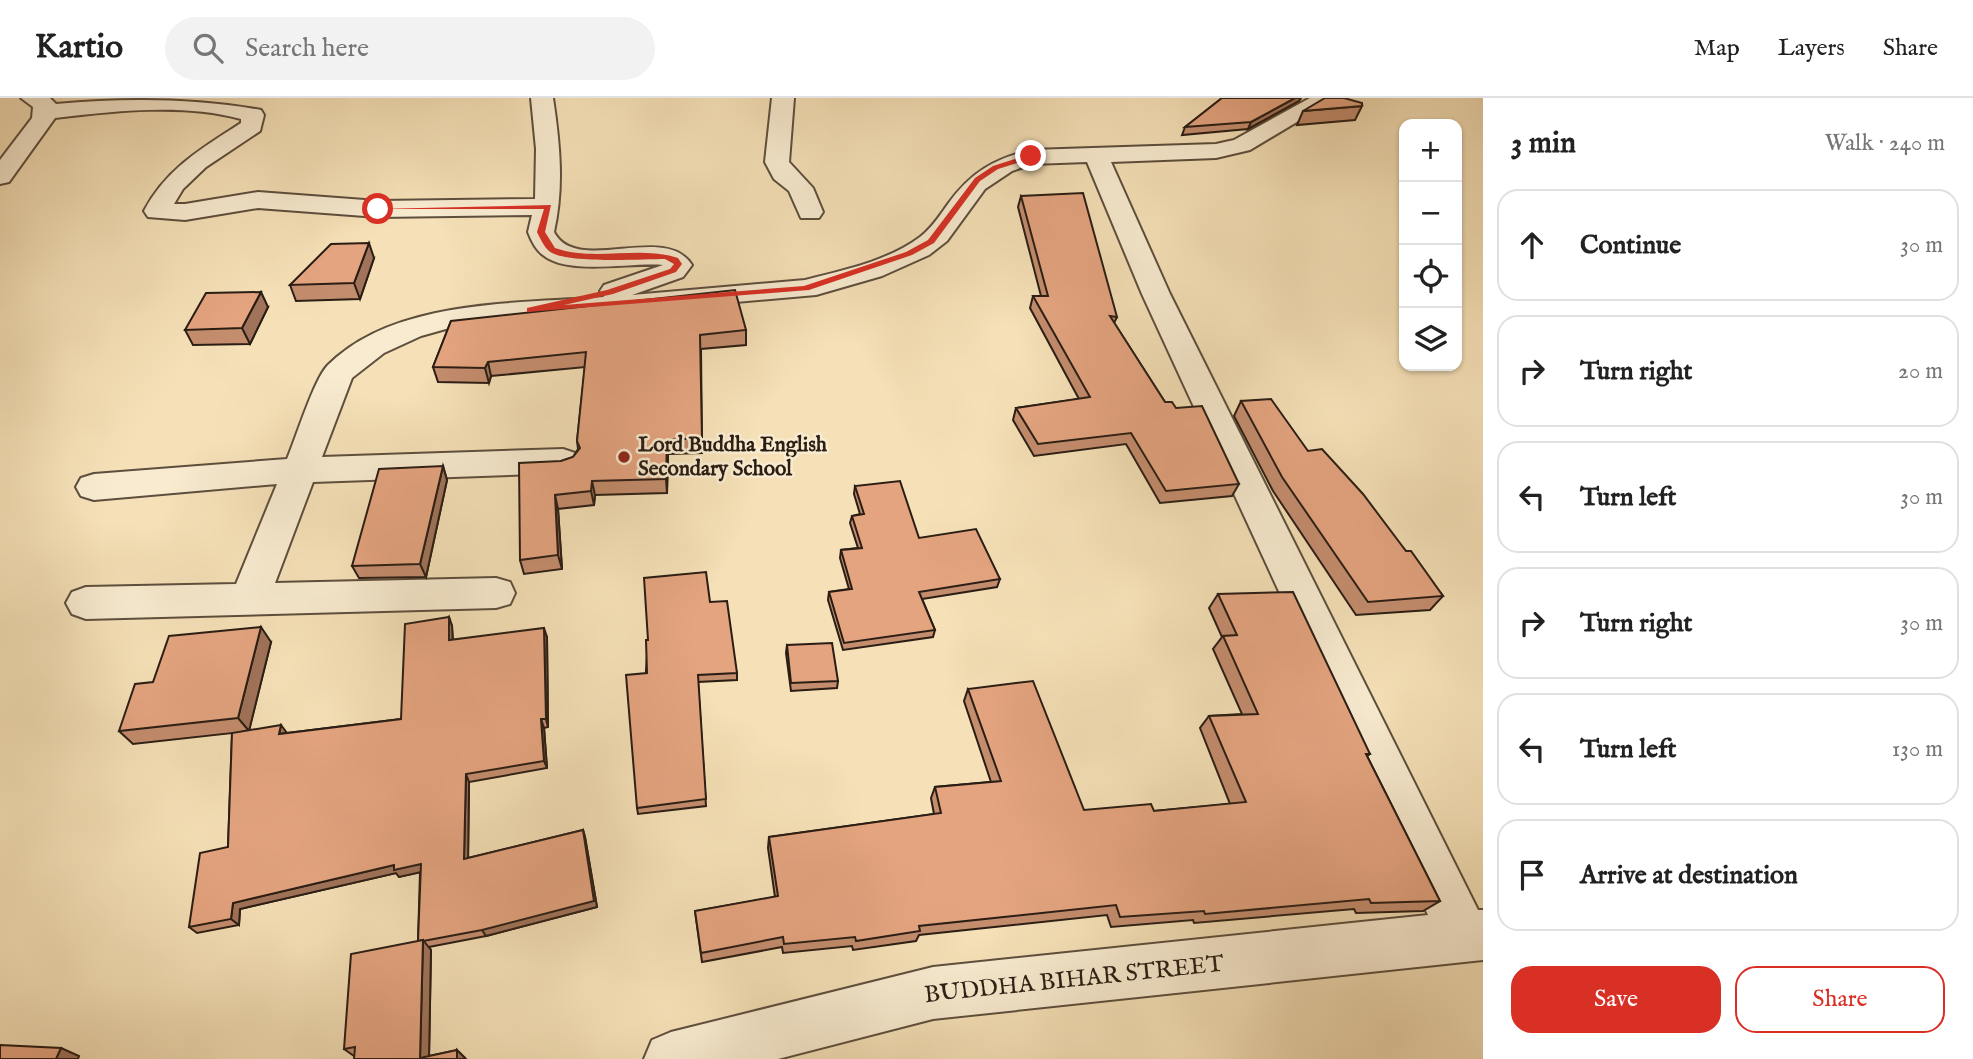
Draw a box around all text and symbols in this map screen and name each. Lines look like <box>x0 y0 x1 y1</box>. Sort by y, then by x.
search box <box>165 17 655 80</box>
text: Kartio <box>35 27 123 69</box>
icon: search <box>189 29 227 67</box>
text: Search here <box>245 32 369 65</box>
text: Map <box>1694 33 1740 64</box>
text: Layers <box>1778 33 1845 64</box>
text: Share <box>1883 33 1938 64</box>
map controls <box>1399 119 1462 371</box>
button: + <box>1399 119 1462 182</box>
text: 3 min <box>1511 125 1576 163</box>
text: Walk · 240 m <box>1825 129 1945 158</box>
route end <box>1015 140 1046 171</box>
button: − <box>1399 182 1462 245</box>
route start <box>362 193 393 224</box>
icon: ahead <box>1513 226 1551 264</box>
text: Continue <box>1580 229 1681 262</box>
text: 30 m <box>1900 231 1943 260</box>
button: locate <box>1399 245 1462 308</box>
button: layers <box>1399 308 1462 371</box>
icon: right <box>1513 352 1551 390</box>
text: Turn right <box>1580 355 1693 388</box>
text: 20 m <box>1898 357 1943 386</box>
place label: Lord Buddha English Secondary School <box>638 432 828 483</box>
marker: Lord Buddha English Secondary School <box>616 449 632 465</box>
icon: left <box>1513 478 1551 516</box>
text: Turn left <box>1580 481 1677 514</box>
text: 30 m <box>1900 483 1943 512</box>
icon: right <box>1513 604 1551 642</box>
text: Turn right <box>1580 607 1693 640</box>
text: 30 m <box>1900 609 1943 638</box>
icon: left <box>1513 730 1551 768</box>
text: Turn left <box>1580 733 1677 766</box>
text: 130 m <box>1892 735 1943 764</box>
icon: arrive <box>1513 856 1551 894</box>
text: Arrive at destination <box>1580 859 1798 892</box>
street label: BUDDHA BIHAR STREET <box>923 949 1226 1011</box>
button: Save <box>1511 966 1721 1033</box>
button: Share <box>1735 966 1945 1033</box>

